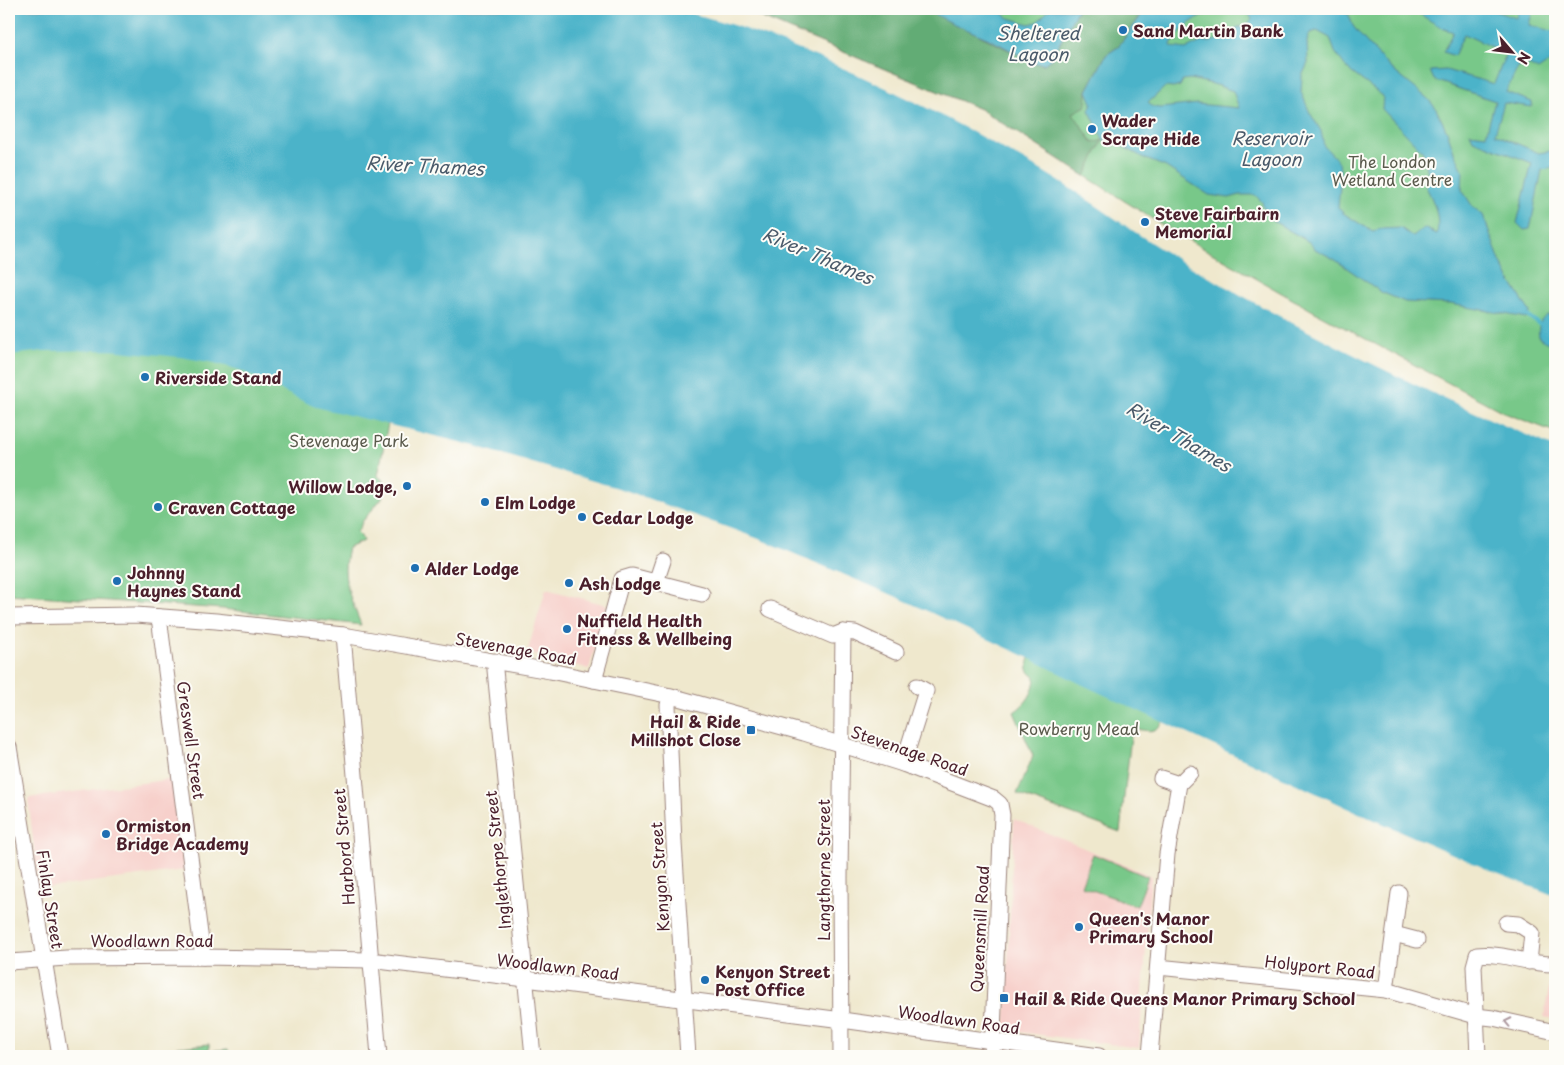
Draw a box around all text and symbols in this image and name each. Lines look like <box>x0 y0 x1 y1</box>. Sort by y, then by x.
place label: Sand Martin Bank <box>1133 18 1284 42</box>
water label: Sheltered Lagoon <box>996 19 1082 67</box>
marker: Sand Martin Bank <box>1117 24 1129 36</box>
north arrow <box>1486 28 1536 78</box>
text: N <box>1512 49 1536 68</box>
place label: Wader Scrape Hide <box>1102 108 1200 150</box>
marker: Wader Scrape Hide <box>1086 123 1098 135</box>
water label: Reservoir Lagoon <box>1231 124 1313 172</box>
water label: River Thames <box>366 148 486 182</box>
park label: The London Wetland Centre <box>1332 149 1452 191</box>
place label: Steve Fairbairn Memorial <box>1155 201 1280 243</box>
marker: Steve Fairbairn Memorial <box>1139 216 1151 228</box>
water label: River Thames <box>759 220 879 291</box>
place label: Riverside Stand <box>155 365 281 389</box>
marker: Riverside Stand <box>139 371 151 383</box>
water label: River Thames <box>1122 394 1238 479</box>
park label: Stevenage Park <box>289 428 409 452</box>
place label: Willow Lodge, <box>288 474 397 498</box>
marker: Willow Lodge, <box>401 480 413 492</box>
place label: Elm Lodge <box>495 490 576 514</box>
place label: Craven Cottage <box>168 495 296 519</box>
marker: Elm Lodge <box>479 496 491 508</box>
marker: Craven Cottage <box>152 501 164 513</box>
place label: Cedar Lodge <box>592 505 694 529</box>
marker: Cedar Lodge <box>576 511 588 523</box>
place label: Alder Lodge <box>424 556 519 580</box>
place label: Johnny Haynes Stand <box>127 560 241 602</box>
marker: Alder Lodge <box>409 562 421 574</box>
place label: Ash Lodge <box>579 571 661 595</box>
marker: Johnny Haynes Stand <box>111 575 123 587</box>
marker: Ash Lodge <box>563 577 575 589</box>
place label: Nuffield Health Fitness & Wellbeing <box>577 608 732 650</box>
marker: Nuffield Health Fitness & Wellbeing <box>561 623 573 635</box>
street label: Stevenage Road <box>454 626 578 670</box>
street label: Greswell Street <box>172 679 212 801</box>
place label: Hail & Ride Millshot Close <box>631 709 741 751</box>
park label: Rowberry Mead <box>1019 716 1139 740</box>
street label: Stevenage Road <box>848 719 972 781</box>
marker: Hail & Ride Millshot Close <box>745 724 757 736</box>
street label: Harbord Street <box>326 787 360 906</box>
street label: Inglethorpe Street <box>478 789 516 931</box>
street label: Langthorne Street <box>811 799 835 941</box>
place label: Ormiston Bridge Academy <box>116 813 249 855</box>
street label: Kenyon Street <box>643 821 675 933</box>
marker: Ormiston Bridge Academy <box>100 828 112 840</box>
street label: Finlay Street <box>31 848 71 951</box>
street label: Queensmill Road <box>964 865 994 993</box>
place label: Queen's Manor Primary School <box>1089 906 1213 948</box>
marker: Queen's Manor Primary School <box>1073 921 1085 933</box>
street label: Woodlawn Road <box>91 928 213 952</box>
street label: Woodlawn Road <box>496 947 620 985</box>
street label: Holyport Road <box>1264 948 1376 984</box>
place label: Kenyon Street Post Office <box>715 959 831 1001</box>
marker: Kenyon Street Post Office <box>699 974 711 986</box>
place label: Hail & Ride Queens Manor Primary School <box>1014 986 1355 1010</box>
marker: Hail & Ride Queens Manor Primary School <box>998 992 1010 1004</box>
street label: Woodlawn Road <box>896 999 1022 1039</box>
one-way arrow <box>1503 1017 1512 1028</box>

